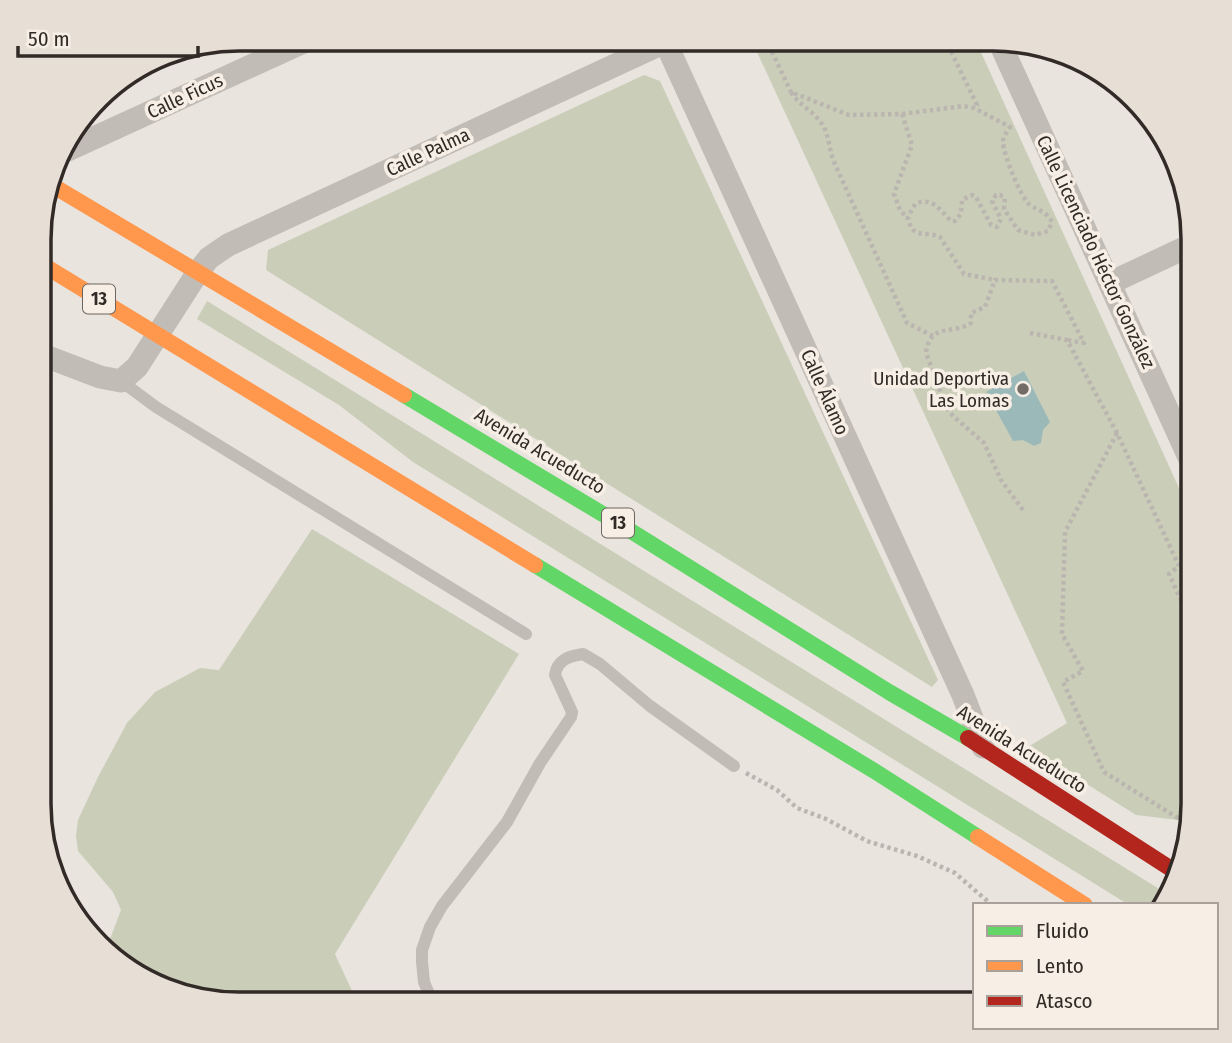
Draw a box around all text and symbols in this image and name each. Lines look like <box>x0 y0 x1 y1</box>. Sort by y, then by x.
scale bar <box>18 14 198 58</box>
text: 50 m <box>28 26 70 52</box>
street label: Calle Ficus <box>143 68 227 124</box>
street label: Calle Palma <box>383 123 473 181</box>
street label: Calle Licenciado Héctor González <box>1032 132 1160 373</box>
road number: 13 <box>83 284 115 314</box>
street label: Calle Álamo <box>796 346 854 438</box>
place label: Unidad Deportiva Las Lomas <box>873 367 1009 412</box>
marker: Unidad Deportiva Las Lomas <box>1015 381 1031 397</box>
street label: Avenida Acueducto <box>471 403 609 499</box>
road number: 13 <box>602 508 634 538</box>
street label: Avenida Acueducto <box>953 700 1091 798</box>
legend <box>973 903 1218 1029</box>
text: Fluido <box>1036 918 1089 944</box>
text: Lento <box>1036 953 1084 979</box>
text: Atasco <box>1036 988 1093 1014</box>

